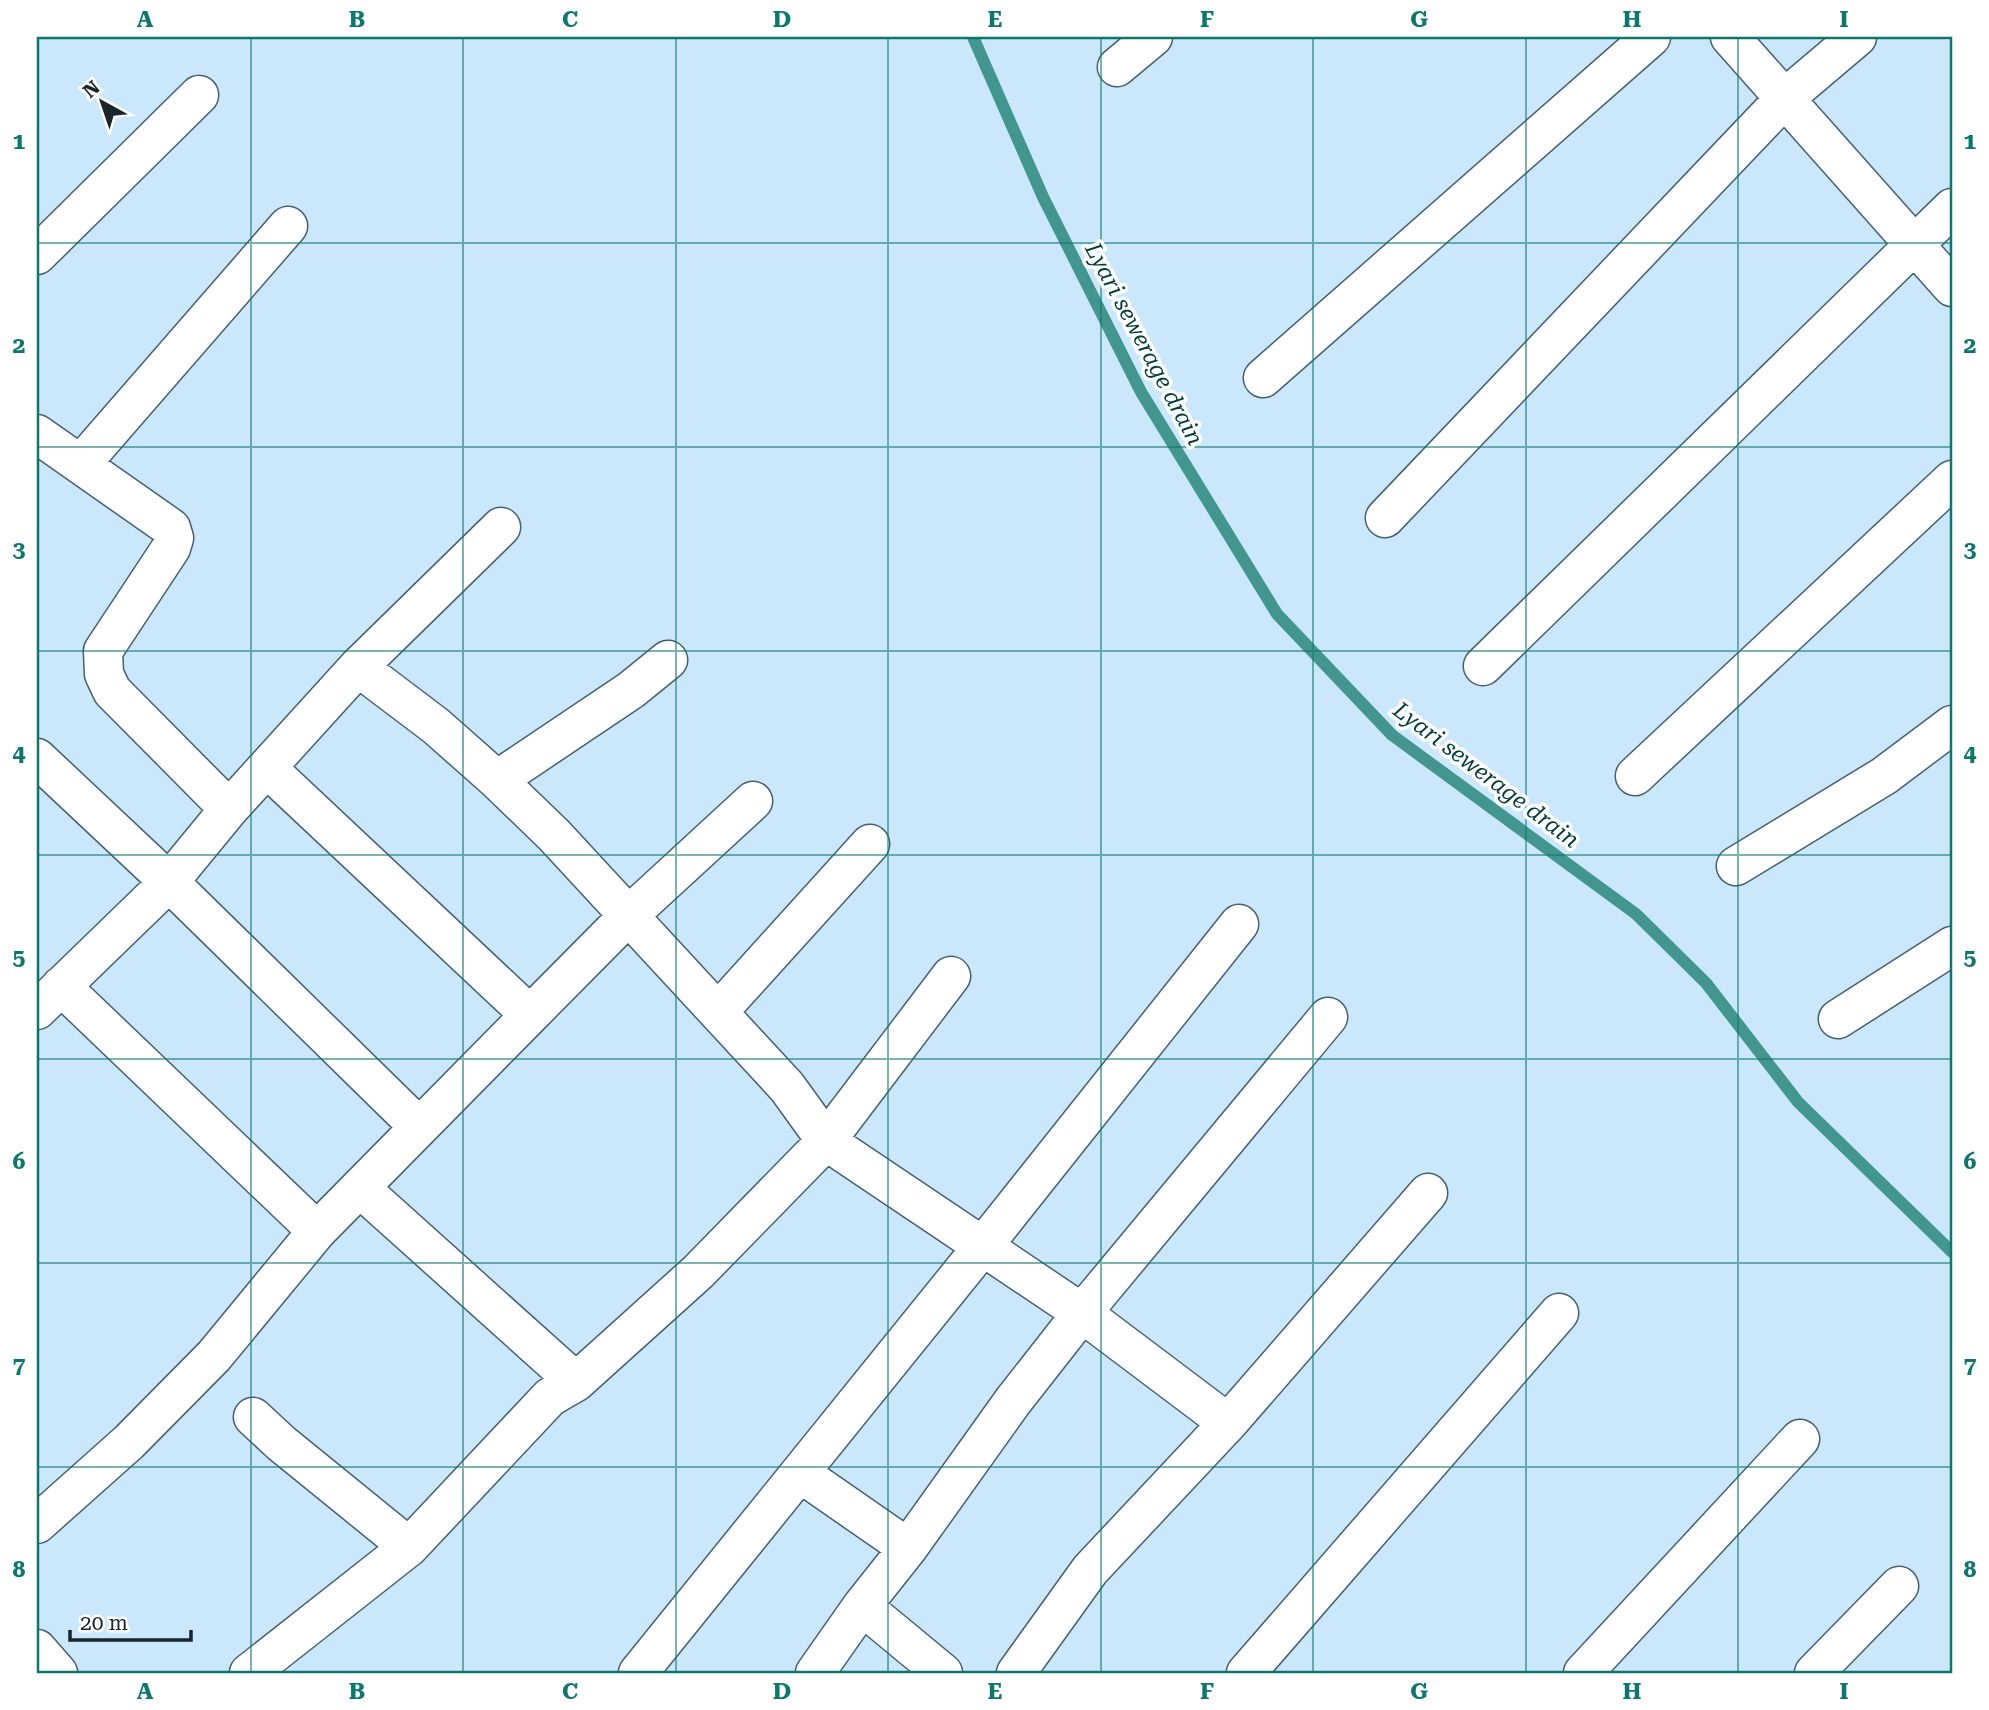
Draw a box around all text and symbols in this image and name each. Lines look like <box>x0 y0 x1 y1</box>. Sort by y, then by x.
text: A <box>137 6 154 33</box>
text: B <box>349 6 365 33</box>
text: C <box>562 6 578 33</box>
text: D <box>773 6 791 33</box>
text: E <box>988 6 1002 33</box>
text: F <box>1200 6 1214 33</box>
text: G <box>1410 6 1428 33</box>
text: H <box>1623 6 1642 33</box>
text: I <box>1839 6 1849 33</box>
north arrow <box>66 66 136 136</box>
text: N <box>78 76 105 103</box>
text: 1 <box>13 128 26 155</box>
text: 1 <box>1964 128 1977 155</box>
water label: Lyari sewerage drain <box>1079 237 1209 450</box>
text: 2 <box>13 332 25 359</box>
text: 2 <box>1964 332 1976 359</box>
text: 3 <box>13 536 26 563</box>
text: 3 <box>1964 536 1977 563</box>
water label: Lyari sewerage drain <box>1387 696 1584 854</box>
text: 4 <box>13 740 26 767</box>
text: 4 <box>1964 740 1977 767</box>
text: 5 <box>13 944 26 971</box>
text: 5 <box>1964 944 1977 971</box>
text: 6 <box>13 1148 26 1175</box>
text: 6 <box>1964 1148 1977 1175</box>
text: 7 <box>13 1352 26 1379</box>
text: 7 <box>1964 1352 1977 1379</box>
text: 8 <box>13 1556 26 1583</box>
text: 8 <box>1964 1556 1977 1583</box>
scale bar <box>70 1598 191 1642</box>
text: 20 m <box>80 1611 128 1635</box>
text: A <box>137 1678 154 1705</box>
text: B <box>349 1678 365 1705</box>
text: C <box>562 1678 578 1705</box>
text: D <box>773 1678 791 1705</box>
text: E <box>988 1678 1002 1705</box>
text: F <box>1200 1678 1214 1705</box>
text: G <box>1410 1678 1428 1705</box>
text: H <box>1623 1678 1642 1705</box>
text: I <box>1839 1678 1849 1705</box>

